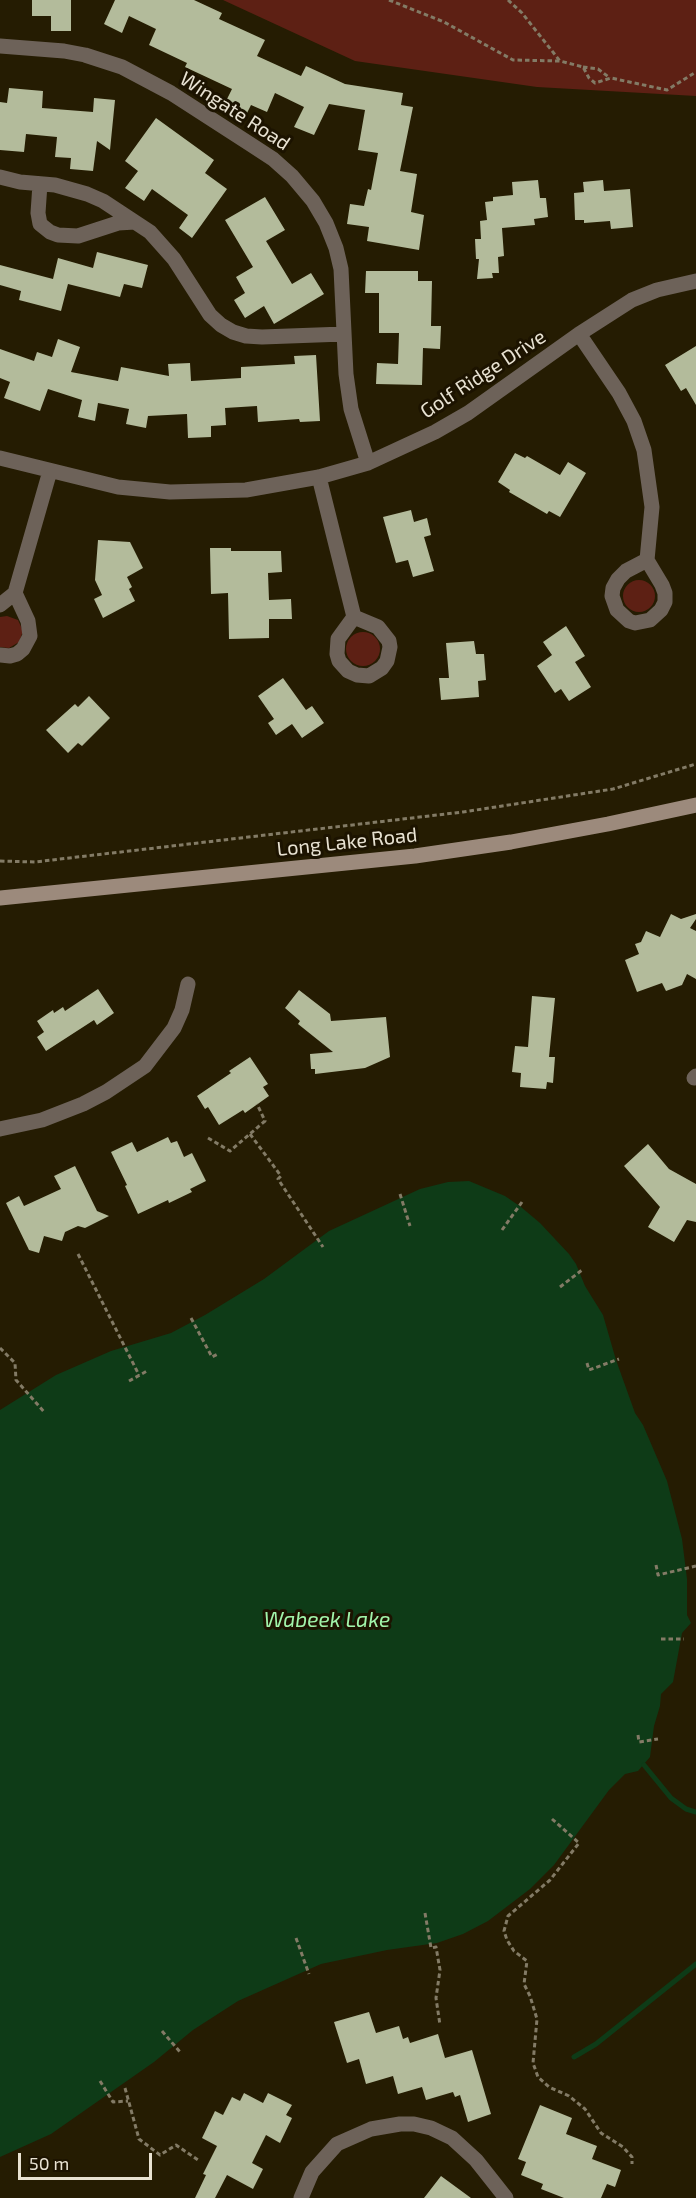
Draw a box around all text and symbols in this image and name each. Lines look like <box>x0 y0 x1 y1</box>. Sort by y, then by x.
street label: Wingate Road <box>175 66 295 156</box>
street label: Golf Ridge Drive <box>416 325 550 423</box>
street label: Long Lake Road <box>276 823 418 861</box>
water label: Wabeek Lake <box>264 1607 390 1633</box>
scale bar <box>21 2141 154 2179</box>
text: 50 m <box>29 2152 69 2174</box>

